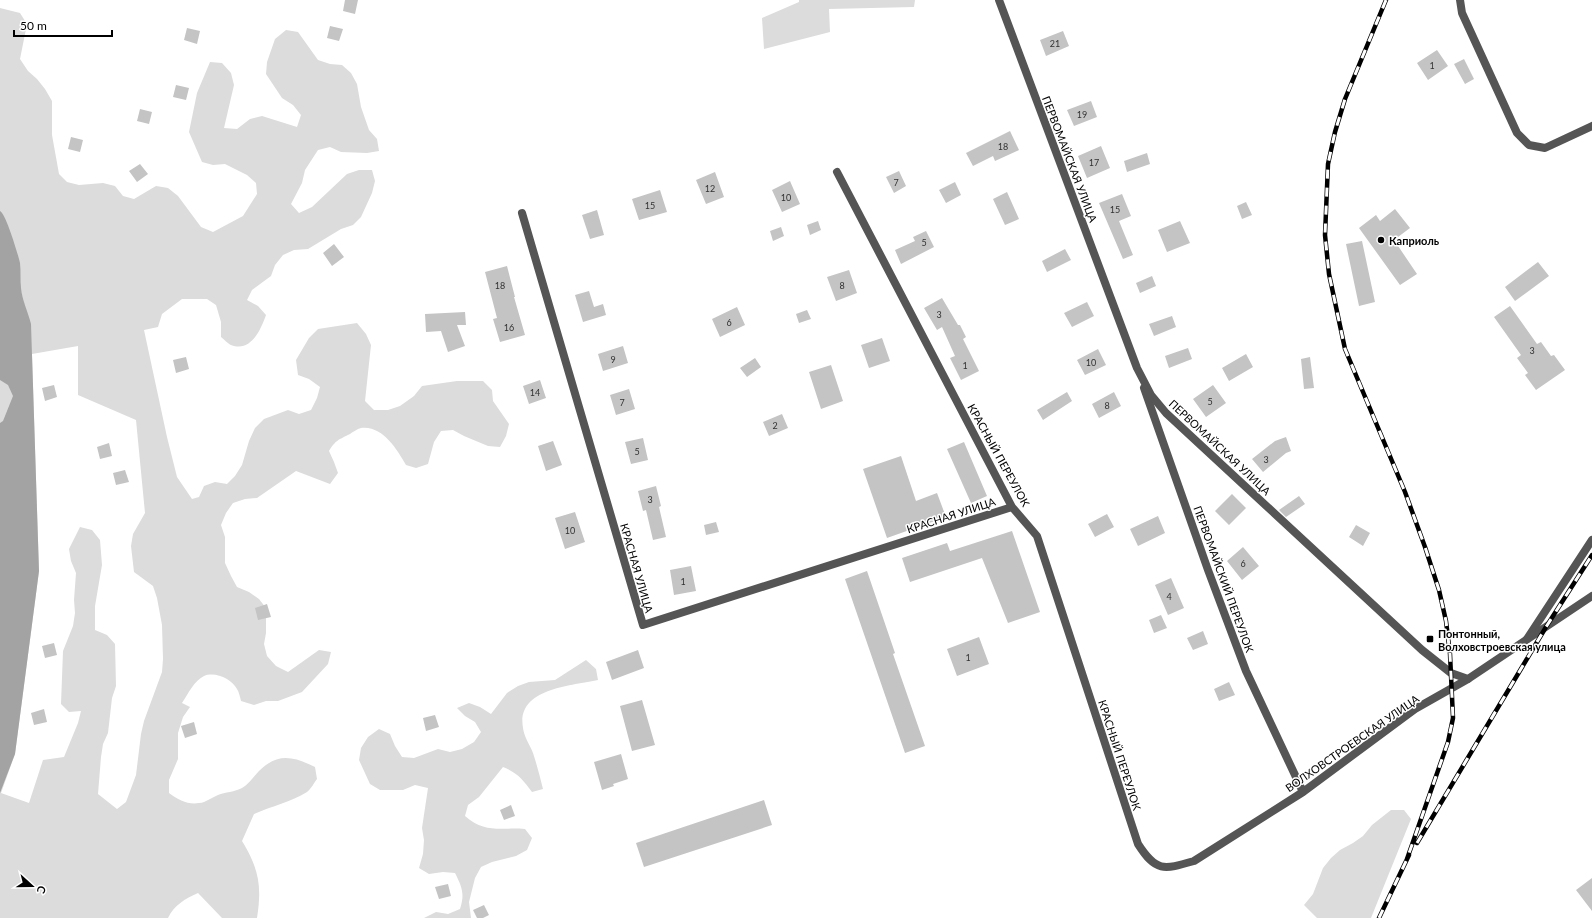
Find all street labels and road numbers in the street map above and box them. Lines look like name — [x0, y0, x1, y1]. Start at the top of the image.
street label: ПЕРВОМАЙСКАЯ УЛИЦА — [1040, 94, 1100, 224]
street label: ПЕРВОМАЙСКАЯ УЛИЦА — [1167, 397, 1274, 498]
street label: КРАСНЫЙ ПЕРЕУЛОК — [965, 401, 1033, 509]
street label: КРАСНАЯ УЛИЦА — [905, 494, 998, 535]
street label: ПЕРВОМАЙСКИЙ ПЕРЕУЛОК — [1191, 504, 1257, 655]
street label: КРАСНАЯ УЛИЦА — [618, 522, 656, 615]
street label: ВОЛХОВСТРОЕВСКАЯ УЛИЦА — [1283, 691, 1422, 794]
street label: КРАСНЫЙ ПЕРЕУЛОК — [1096, 698, 1144, 812]

